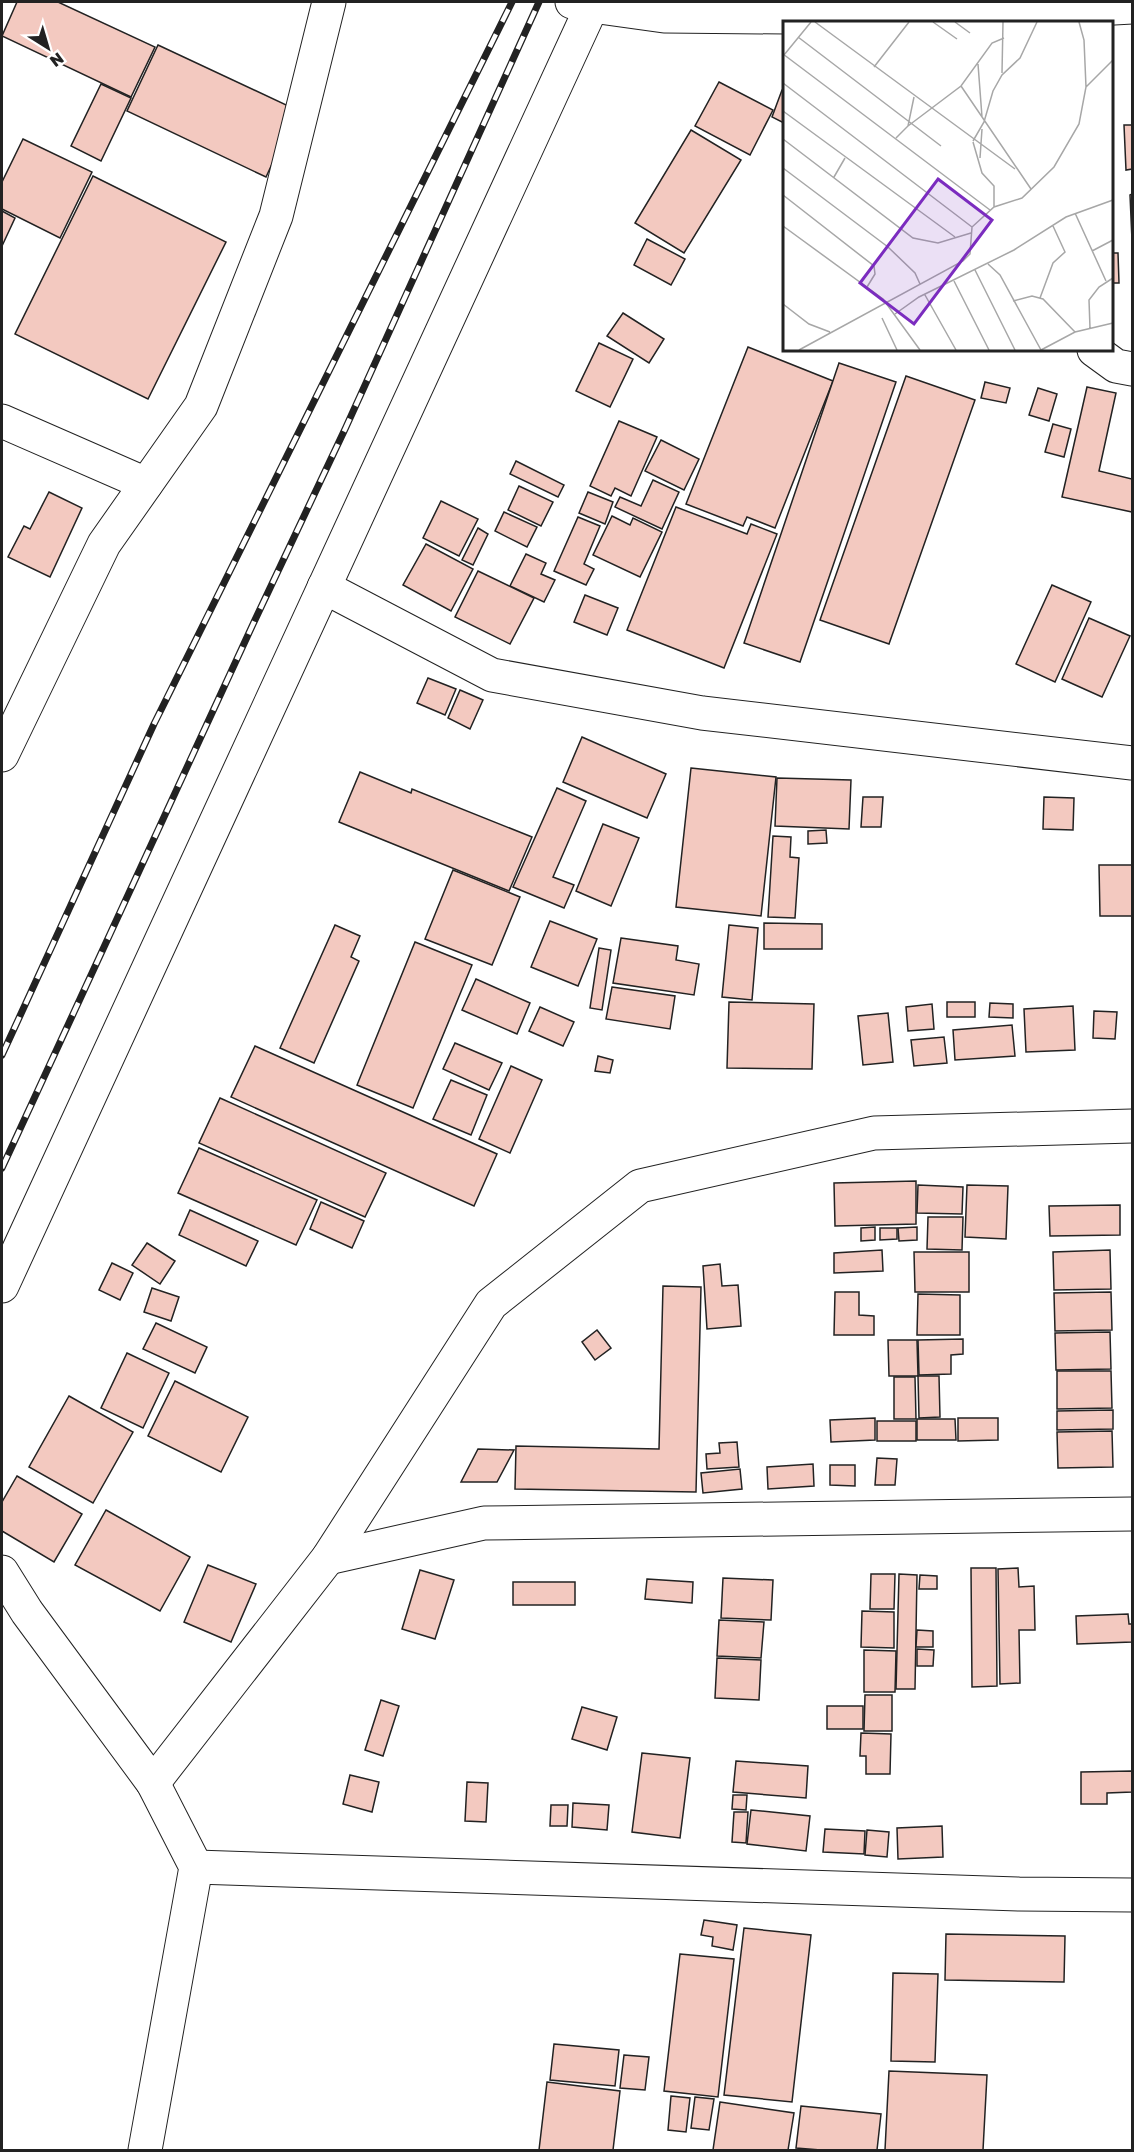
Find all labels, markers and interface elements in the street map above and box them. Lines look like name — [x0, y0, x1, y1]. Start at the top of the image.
north arrow — [18, 18, 78, 78]
inset map — [783, 21, 1113, 351]
text: N — [46, 48, 68, 72]

